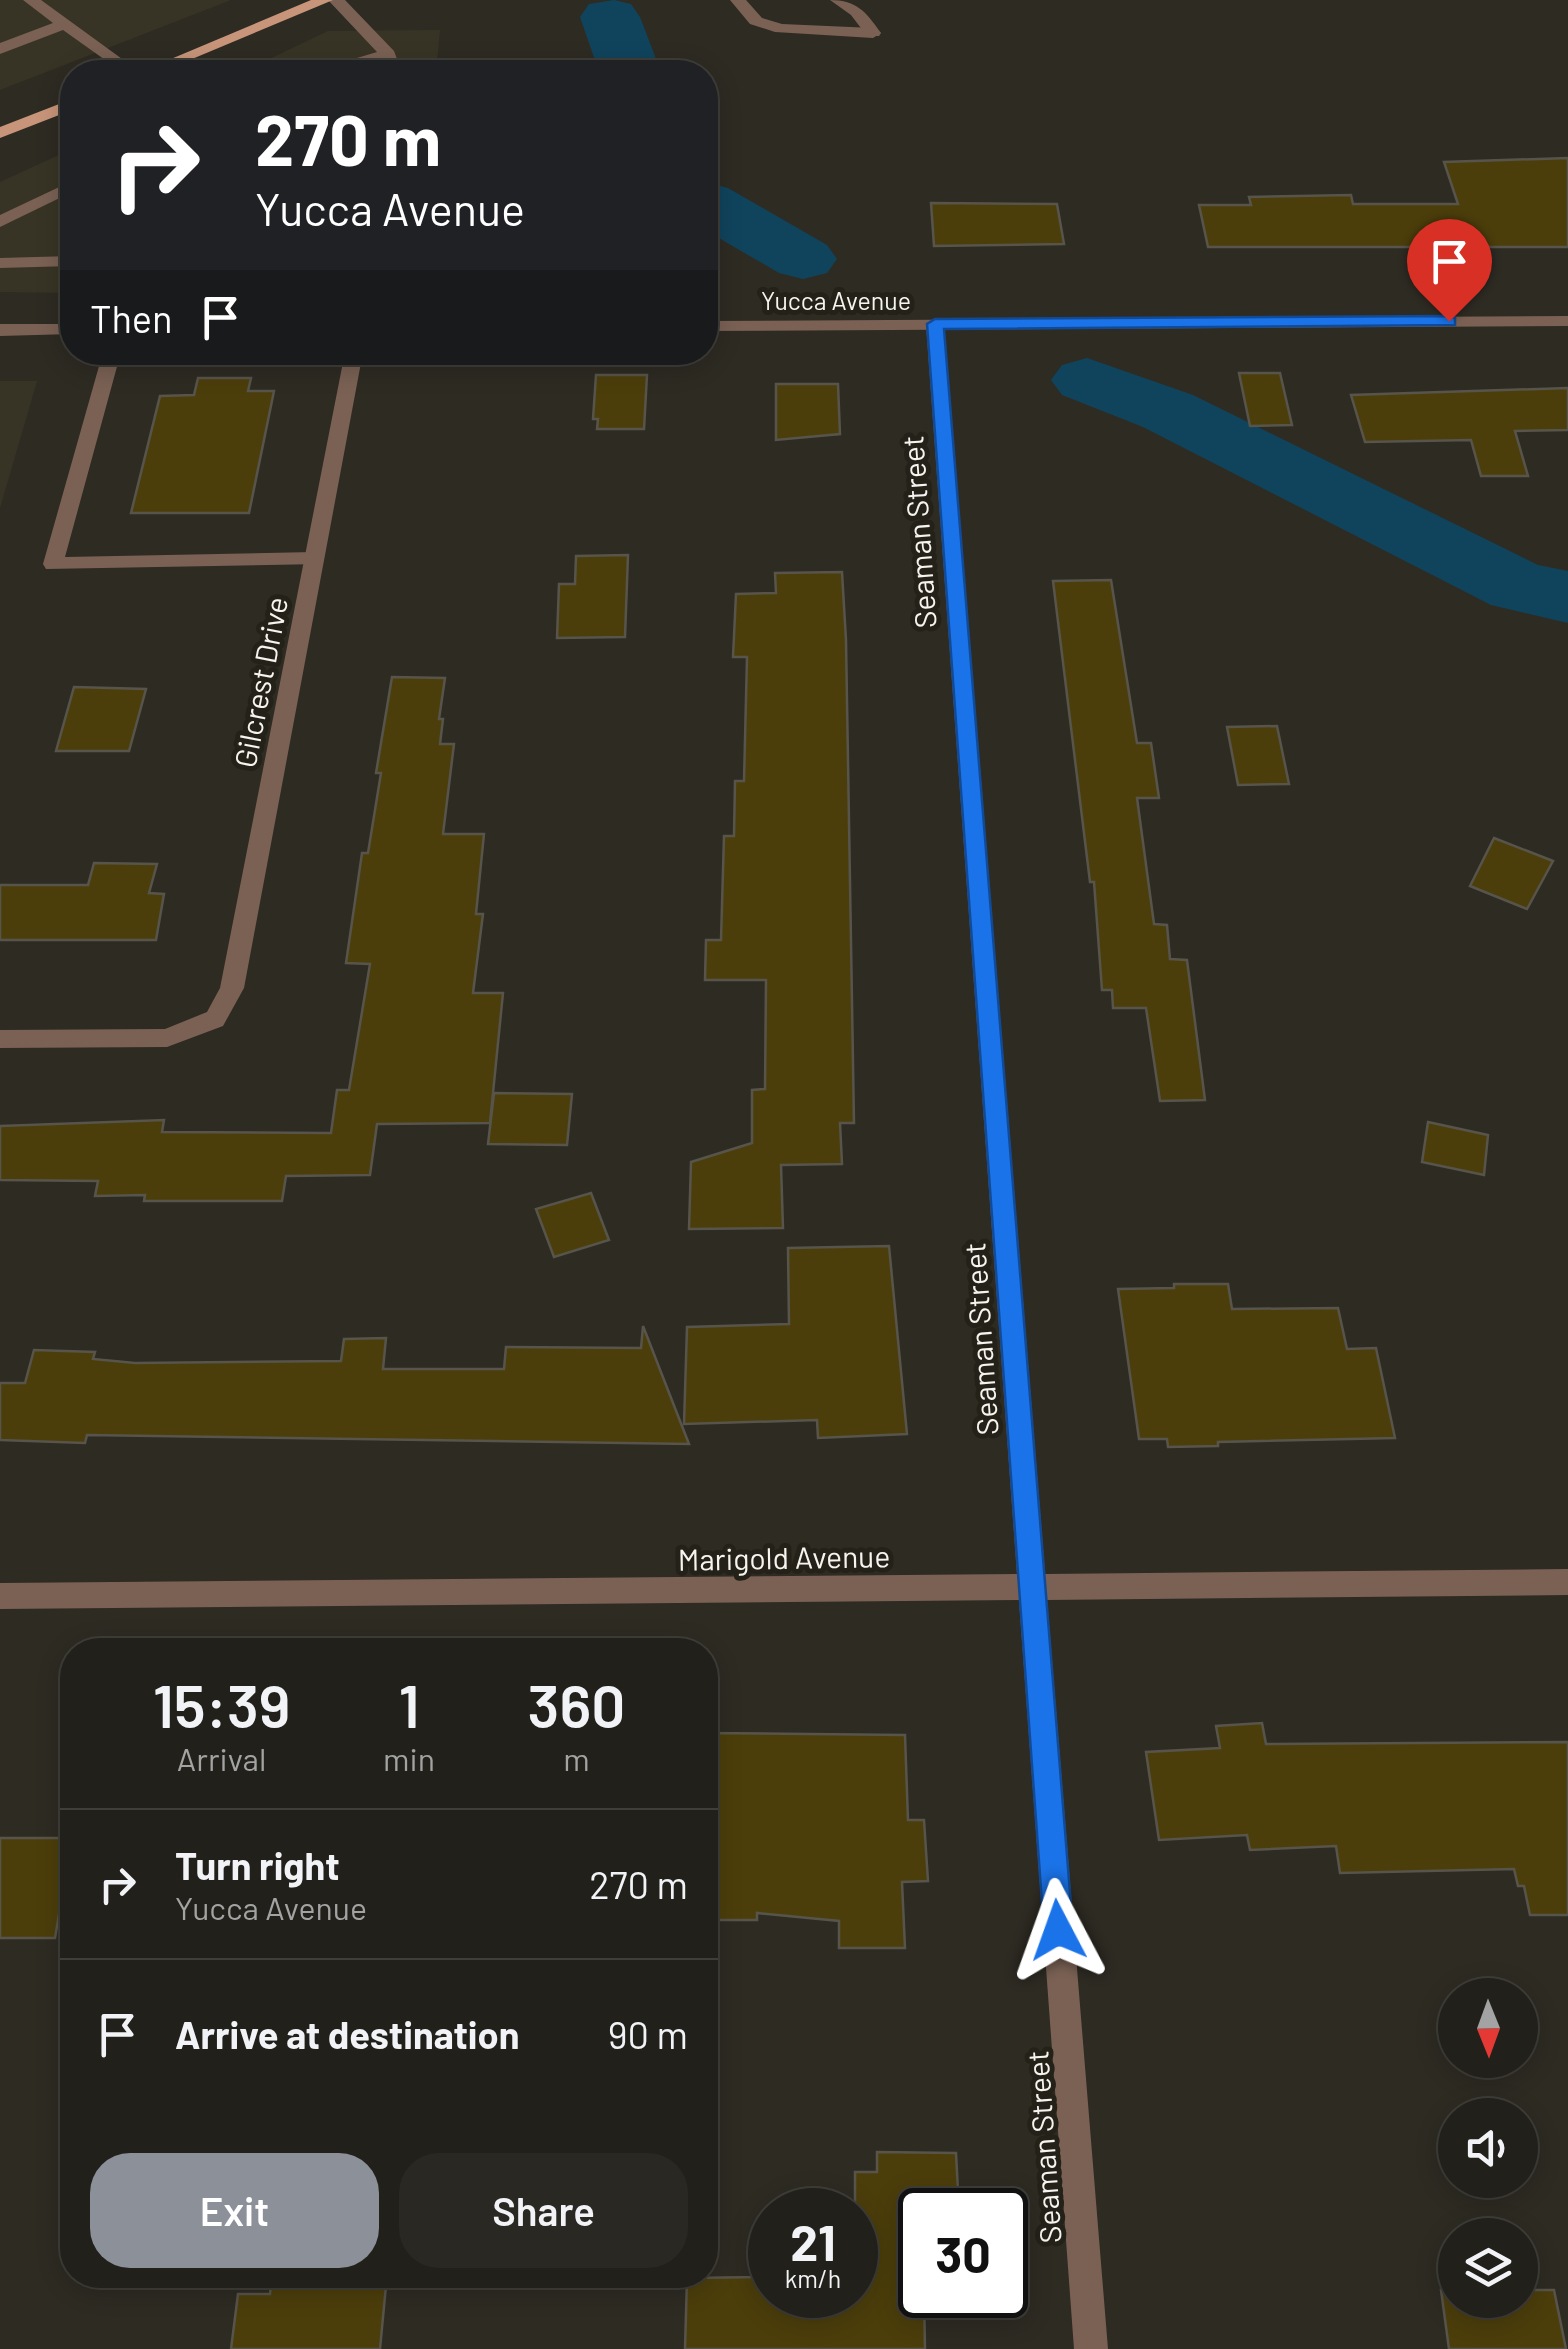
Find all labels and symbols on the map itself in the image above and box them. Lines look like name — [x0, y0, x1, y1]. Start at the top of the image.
pin — [1407, 219, 1492, 322]
street label: Yucca Avenue — [761, 285, 911, 315]
street label: Seaman Street — [893, 435, 943, 629]
street label: Gilcrest Drive — [226, 594, 294, 770]
street label: Seaman Street — [955, 1242, 1005, 1436]
street label: Marigold Avenue — [678, 1537, 890, 1577]
position arrow — [1006, 1878, 1110, 1982]
north arrow — [1438, 1978, 1538, 2078]
street label: Seaman Street — [1018, 2050, 1068, 2244]
speed limit sign: 30 — [898, 2188, 1028, 2318]

